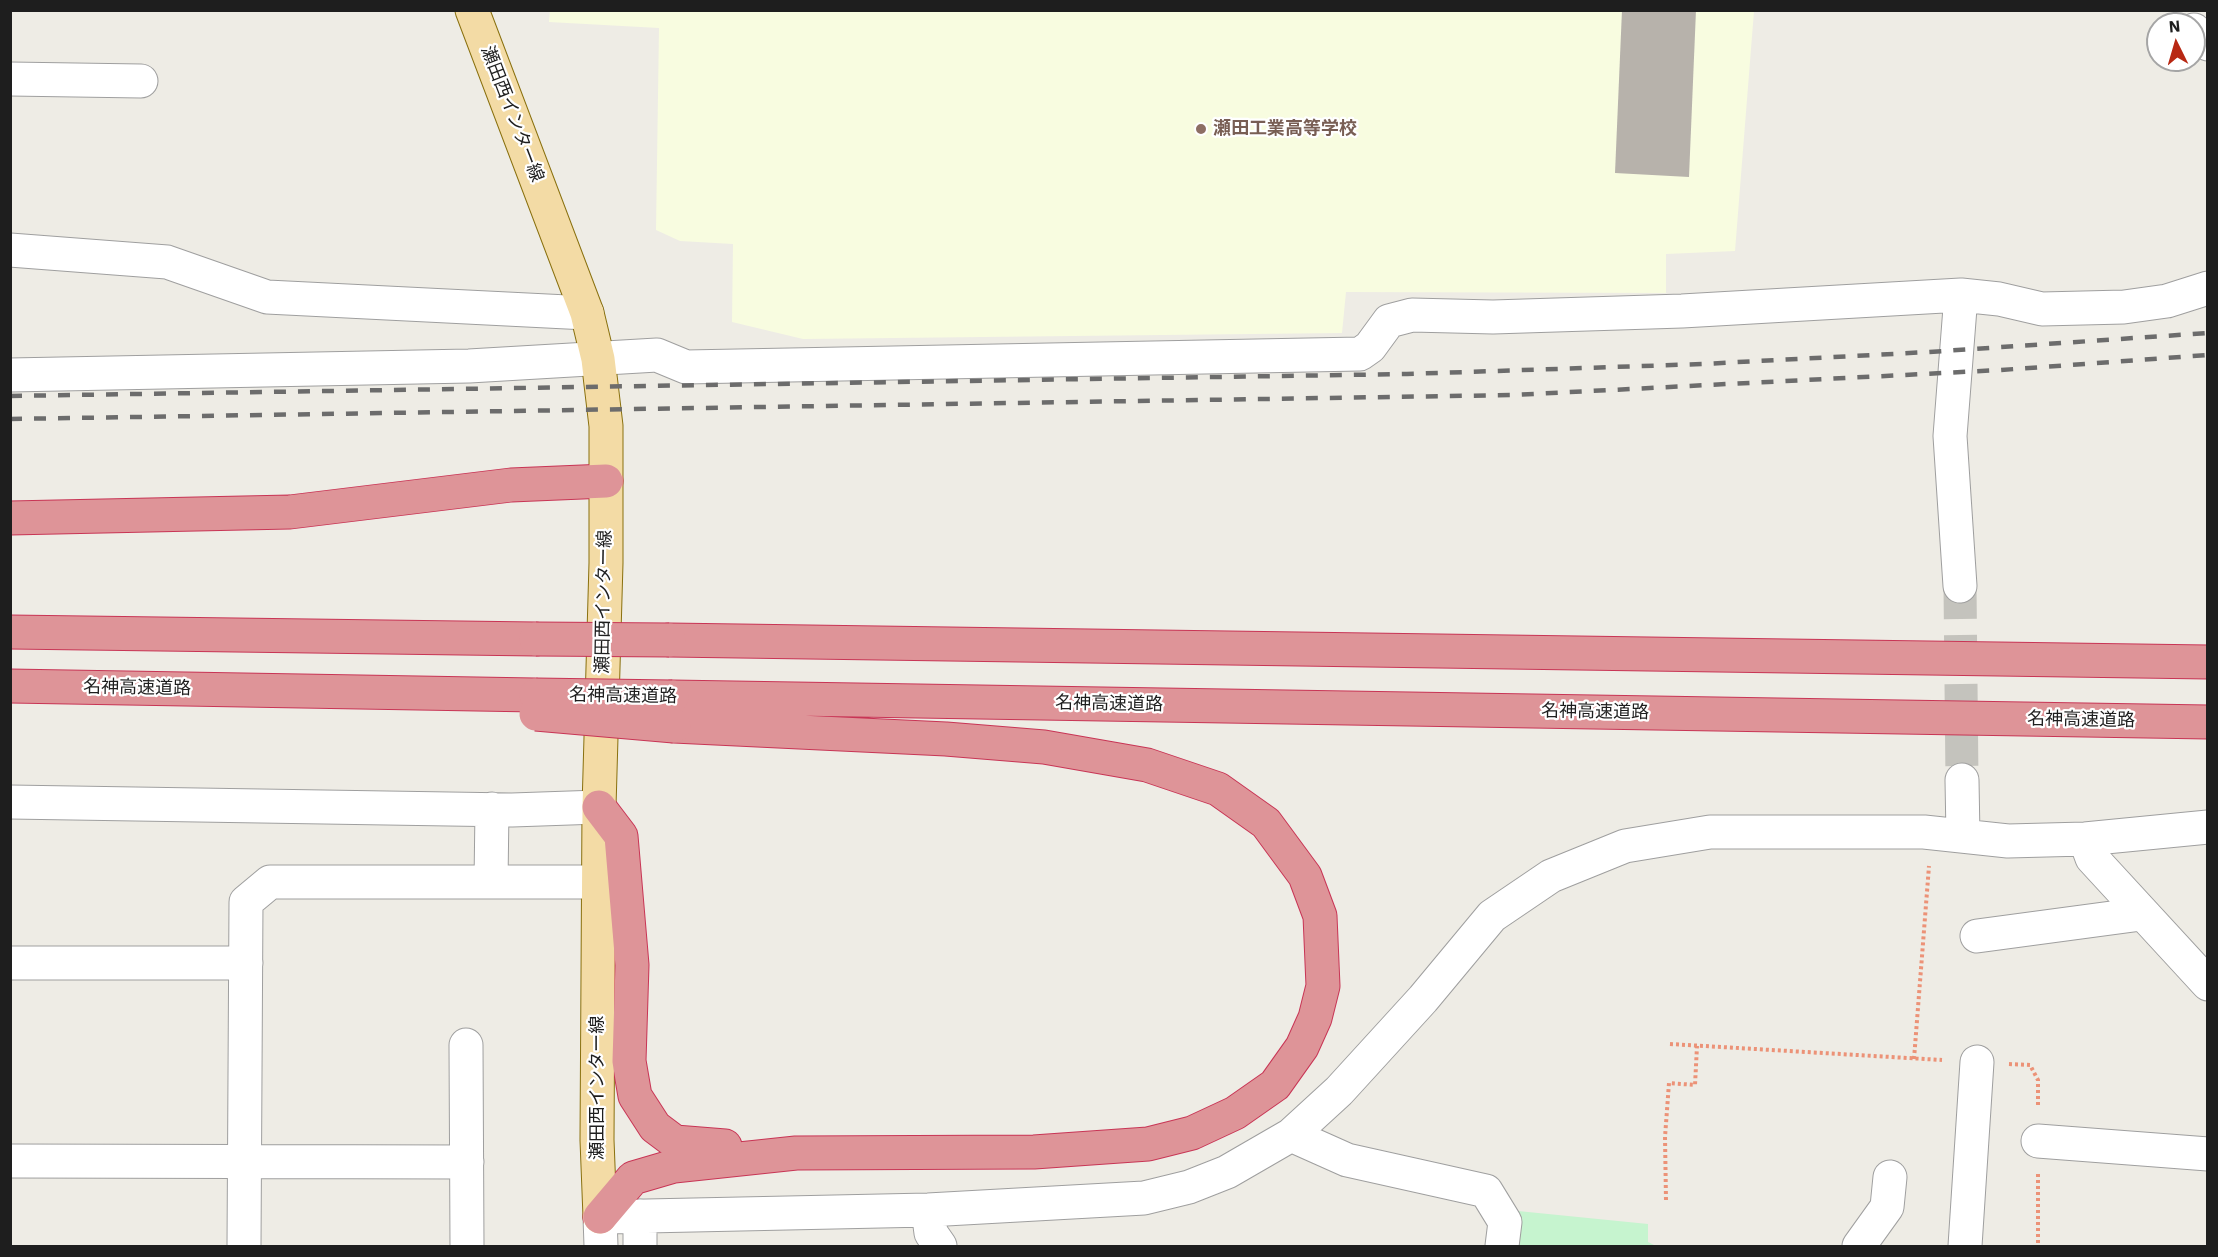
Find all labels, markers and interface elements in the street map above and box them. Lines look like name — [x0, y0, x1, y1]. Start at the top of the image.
north arrow — [2146, 12, 2206, 72]
text: N — [2168, 16, 2181, 37]
street label: 瀬田西インター線 — [476, 43, 548, 185]
place label: 瀬田工業高等学校 — [1213, 118, 1357, 140]
marker: 瀬田工業高等学校 — [1194, 122, 1208, 136]
street label: 瀬田西インター線 — [592, 530, 616, 674]
street label: 名神高速道路 — [83, 676, 191, 700]
street label: 名神高速道路 — [569, 684, 677, 708]
street label: 名神高速道路 — [1055, 692, 1163, 716]
street label: 名神高速道路 — [1541, 700, 1649, 724]
street label: 名神高速道路 — [2027, 708, 2135, 732]
street label: 瀬田西インター線 — [587, 1016, 609, 1160]

